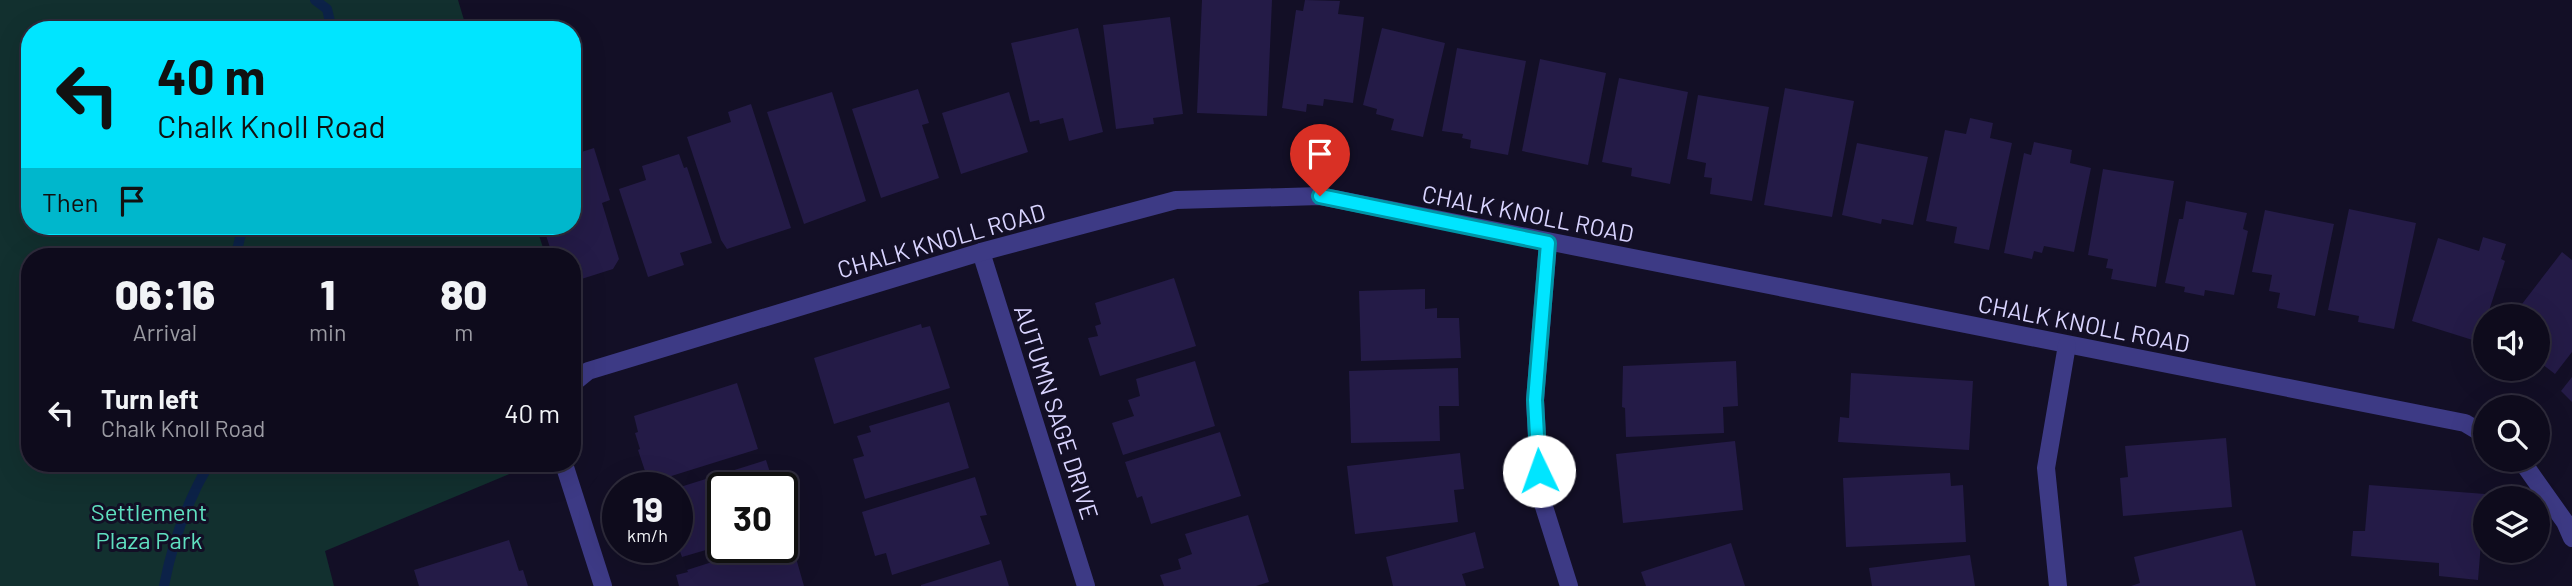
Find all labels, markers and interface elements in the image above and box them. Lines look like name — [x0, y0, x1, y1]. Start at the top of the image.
text: 40 m — [157, 46, 265, 105]
icon: left — [42, 49, 133, 140]
text: Chalk Knoll Road — [157, 106, 386, 144]
pin — [1290, 124, 1350, 196]
icon: arrive — [1301, 135, 1339, 173]
street label: CHALK KNOLL ROAD — [1420, 178, 1636, 248]
icon: arrive — [113, 182, 151, 220]
text: Then — [42, 186, 99, 217]
street label: CHALK KNOLL ROAD — [834, 196, 1048, 284]
text: 06:16 — [115, 268, 215, 318]
text: 1 — [320, 268, 335, 318]
text: 80 — [440, 268, 487, 318]
street label: CHALK KNOLL ROAD — [1976, 288, 2192, 358]
street label: AUTUMN SAGE DRIVE — [1009, 301, 1105, 523]
map controls — [2473, 304, 2550, 563]
button: sound — [2473, 304, 2550, 381]
text: Arrival — [133, 318, 197, 346]
text: min — [309, 318, 346, 346]
text: m — [454, 318, 473, 346]
text: Turn left — [101, 383, 199, 414]
icon: left — [42, 394, 80, 432]
button: search — [2473, 395, 2550, 472]
text: 40 m — [504, 397, 560, 428]
text: Chalk Knoll Road — [101, 414, 265, 442]
position arrow — [1502, 434, 1576, 508]
speed limit sign: 30 — [707, 472, 798, 563]
button: layers — [2473, 486, 2550, 563]
text: 19 — [632, 487, 663, 529]
park label: Settlement Plaza Park — [91, 497, 207, 554]
text: km/h — [627, 524, 668, 546]

